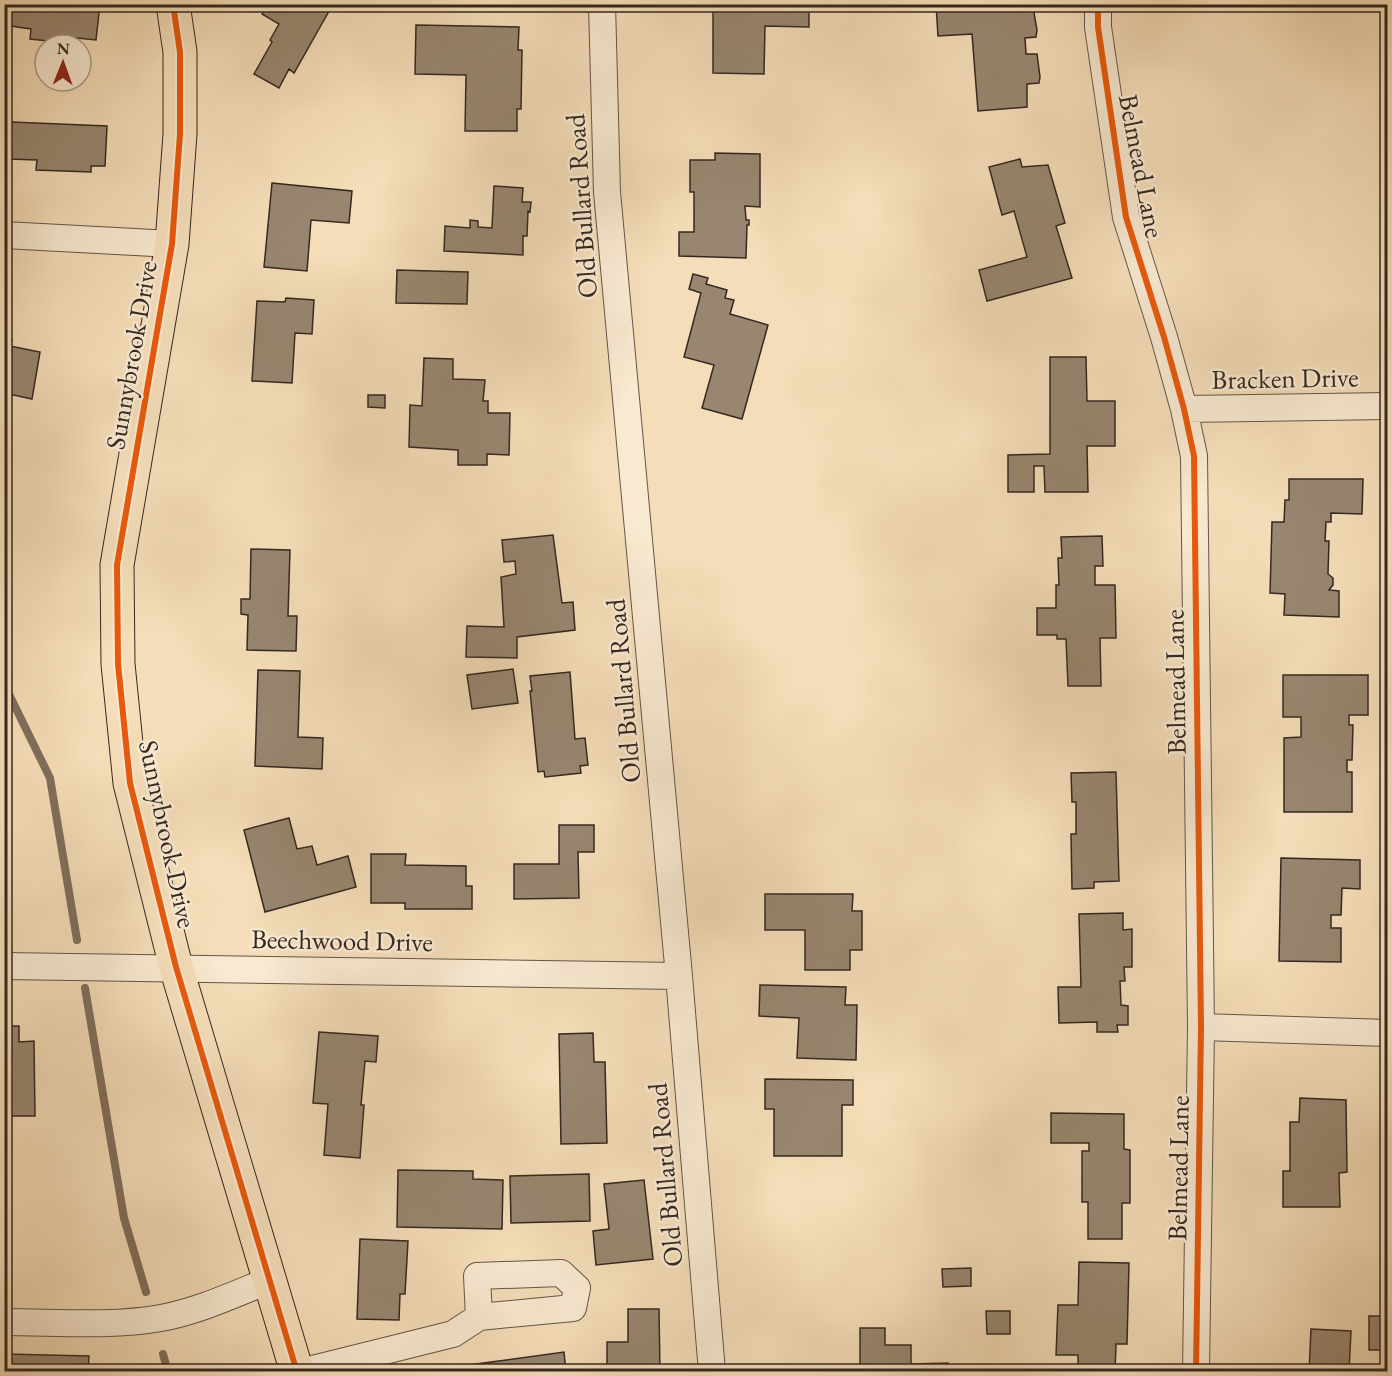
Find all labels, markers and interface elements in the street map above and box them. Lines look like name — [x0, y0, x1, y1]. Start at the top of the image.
north arrow — [33, 33, 93, 93]
text: N — [57, 38, 70, 59]
street label: Belmead Lane — [1111, 91, 1173, 241]
street label: Old Bullard Road — [557, 112, 605, 299]
street label: Sunnybrook Drive — [97, 258, 165, 452]
street label: Bracken Drive — [1211, 359, 1359, 397]
street label: Old Bullard Road — [597, 597, 648, 784]
street label: Belmead Lane — [1156, 609, 1194, 755]
street label: Sunnybrook Drive — [131, 737, 205, 931]
street label: Beechwood Drive — [251, 921, 433, 959]
street label: Old Bullard Road — [639, 1081, 690, 1268]
street label: Belmead Lane — [1159, 1095, 1197, 1241]

